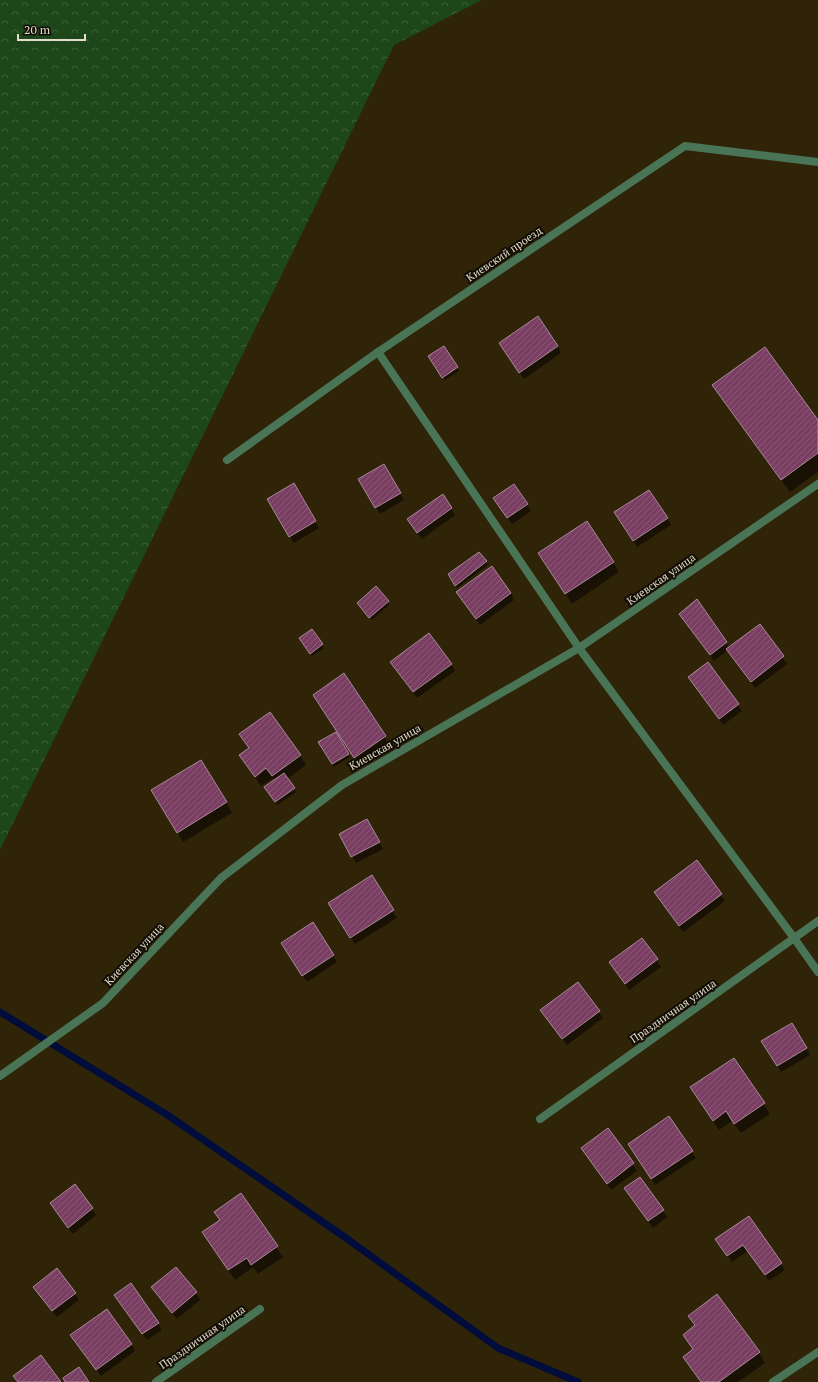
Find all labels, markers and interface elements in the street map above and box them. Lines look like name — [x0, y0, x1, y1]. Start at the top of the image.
scale bar — [18, 16, 85, 42]
text: 20 m — [24, 22, 51, 37]
street label: Киевский проезд — [463, 223, 545, 285]
street label: Киевская улица — [624, 550, 698, 608]
street label: Киевская улица — [347, 721, 424, 773]
street label: Киевская улица — [101, 919, 167, 988]
street label: Праздничная улица — [627, 976, 719, 1046]
street label: Праздничная улица — [156, 1302, 248, 1372]

